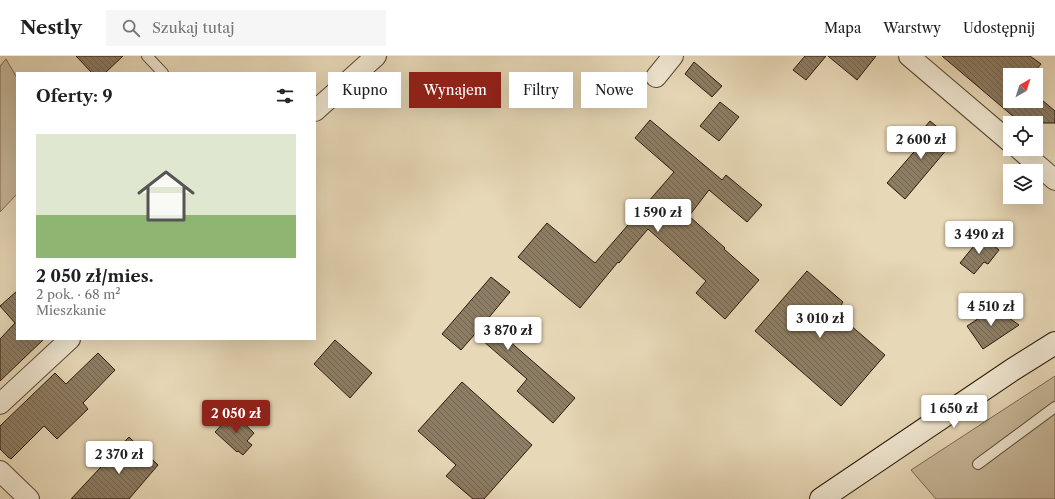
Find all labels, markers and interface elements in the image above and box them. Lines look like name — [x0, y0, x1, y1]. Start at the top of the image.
search box — [106, 10, 386, 46]
text: Nestly — [20, 16, 82, 39]
icon: search — [120, 17, 142, 39]
text: Szukaj tutaj — [152, 18, 234, 37]
text: Mapa — [824, 19, 861, 37]
text: Warstwy — [883, 19, 941, 37]
text: Udostępnij — [963, 19, 1035, 37]
north arrow — [1003, 68, 1043, 108]
map controls — [1003, 68, 1043, 204]
chip: Kupno — [328, 72, 401, 108]
chip: Wynajem — [409, 72, 501, 108]
chip: Filtry — [509, 72, 573, 108]
chip: Nowe — [581, 72, 647, 108]
icon: filters — [274, 85, 296, 107]
text: Oferty: 9 — [36, 86, 113, 106]
button: locate — [1003, 116, 1043, 156]
pin: 2 600 zł — [880, 126, 962, 160]
text: 2 600 zł — [896, 131, 946, 147]
icon: home — [130, 160, 202, 232]
button: layers — [1003, 164, 1043, 204]
pin: 1 590 zł — [617, 199, 699, 233]
text: 1 590 zł — [634, 204, 682, 220]
pin: 3 490 zł — [938, 221, 1020, 255]
text: 3 490 zł — [954, 226, 1004, 242]
text: 2 050 zł/mies. — [36, 266, 153, 286]
text: 2 pok. · 68 m² — [36, 286, 121, 302]
pin: 4 510 zł — [950, 293, 1032, 327]
text: 4 510 zł — [967, 298, 1015, 314]
text: Mieszkanie — [36, 302, 106, 318]
pin: 3 010 zł — [779, 305, 861, 339]
text: 3 010 zł — [796, 310, 844, 326]
pin: 3 870 zł — [467, 317, 549, 351]
text: 3 870 zł — [484, 322, 532, 338]
pin: 1 650 zł — [913, 395, 995, 429]
pin: 2 050 zł — [195, 400, 277, 434]
text: 1 650 zł — [930, 400, 978, 416]
text: 2 050 zł — [211, 405, 261, 421]
pin: 2 370 zł — [78, 441, 160, 475]
text: 2 370 zł — [95, 446, 143, 462]

